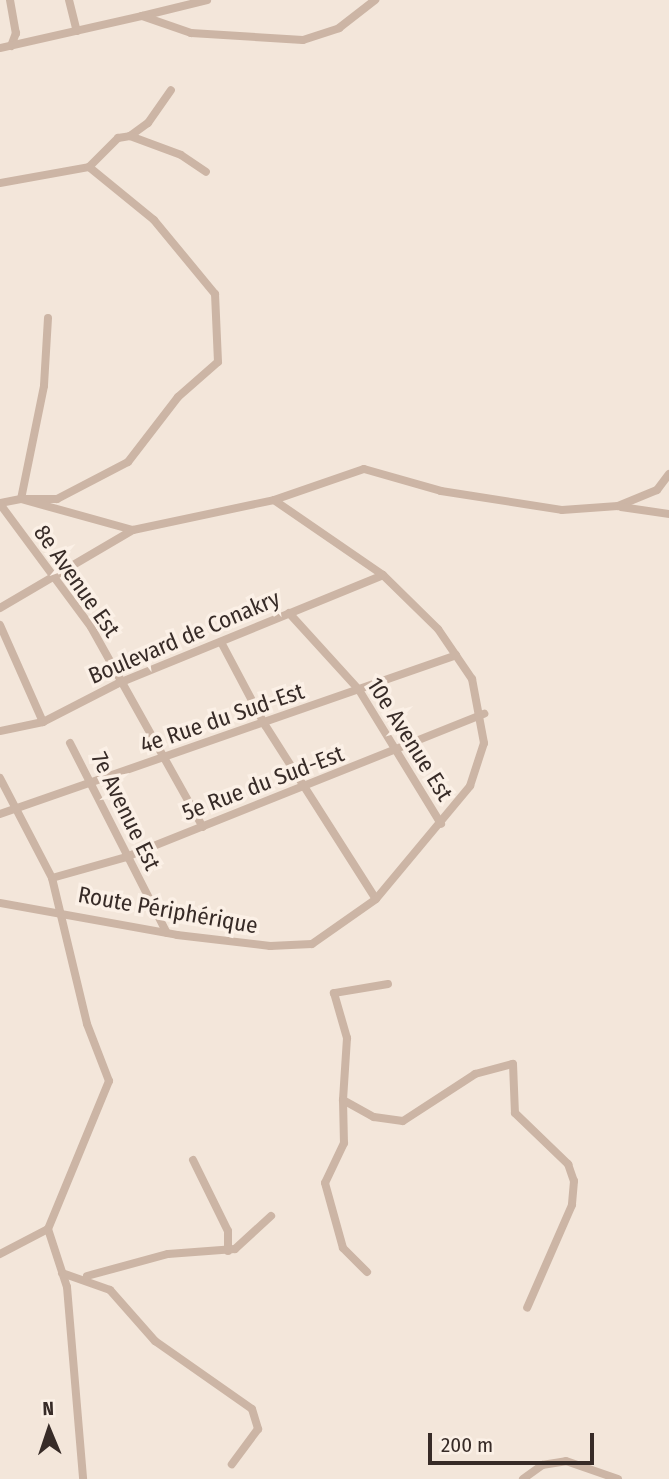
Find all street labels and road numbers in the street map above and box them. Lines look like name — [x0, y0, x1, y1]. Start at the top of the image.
street label: 8e Avenue Est — [28, 520, 126, 642]
street label: Boulevard de Conakry — [84, 584, 284, 690]
street label: 10e Avenue Est — [361, 672, 459, 806]
street label: 4e Rue du Sud-Est — [137, 677, 307, 759]
street label: 5e Rue du Sud-Est — [178, 740, 348, 826]
street label: 7e Avenue Est — [86, 747, 166, 875]
street label: Route Périphérique — [76, 881, 260, 939]

